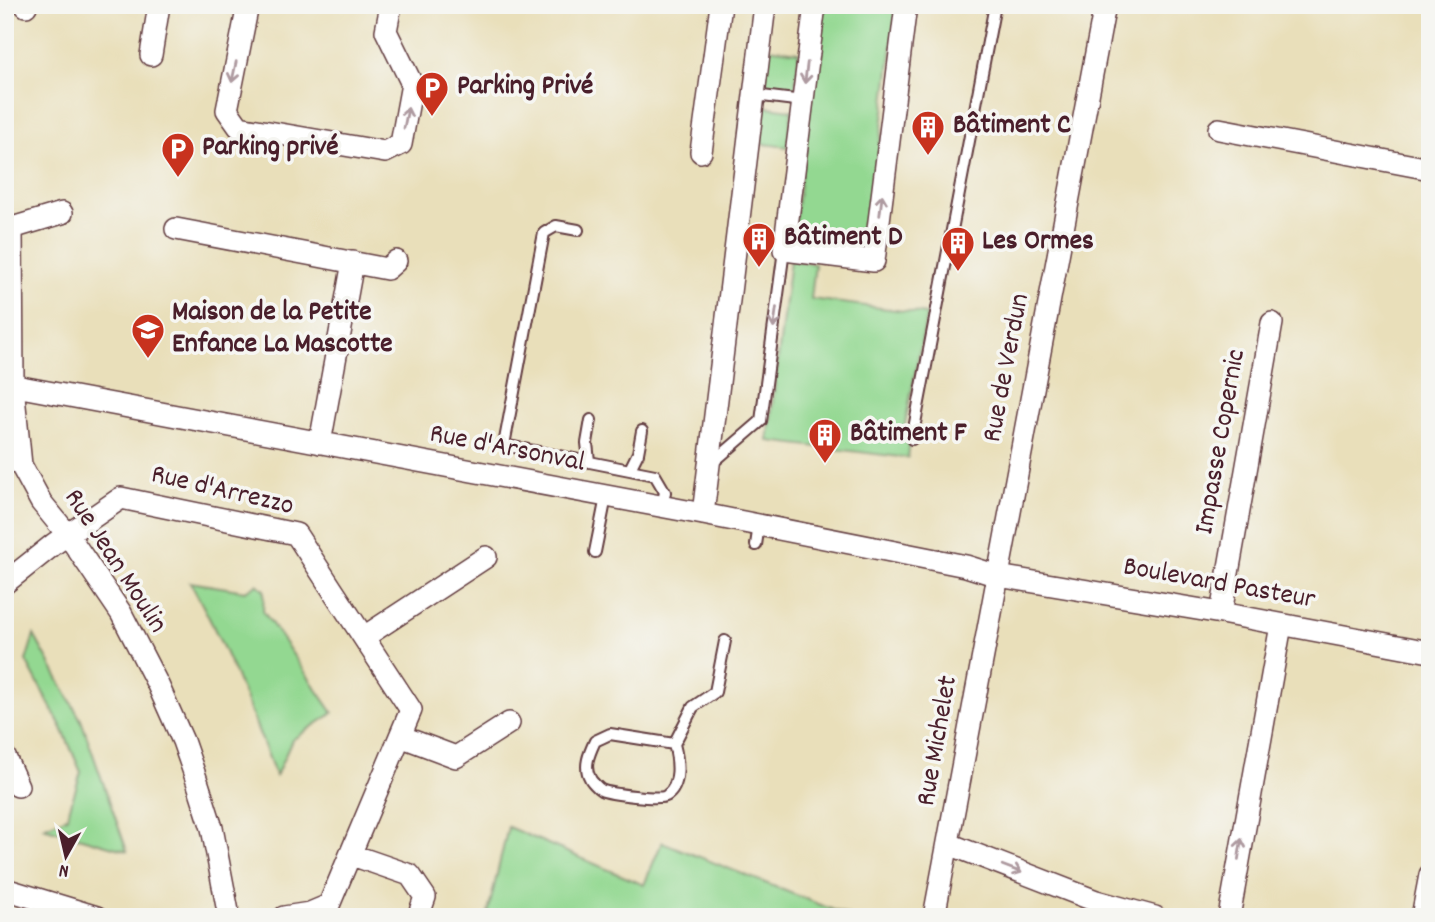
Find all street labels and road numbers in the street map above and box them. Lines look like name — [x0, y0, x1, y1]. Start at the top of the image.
street label: Rue de Verdun — [974, 290, 1042, 446]
street label: Impasse Copernic — [1186, 346, 1258, 538]
street label: Rue d'Arsonval — [426, 415, 588, 485]
street label: Rue d'Arrezzo — [147, 456, 297, 528]
street label: Rue Jean Moulin — [52, 482, 176, 642]
street label: Boulevard Pasteur — [1120, 548, 1319, 622]
street label: Rue Michelet — [908, 673, 970, 809]

